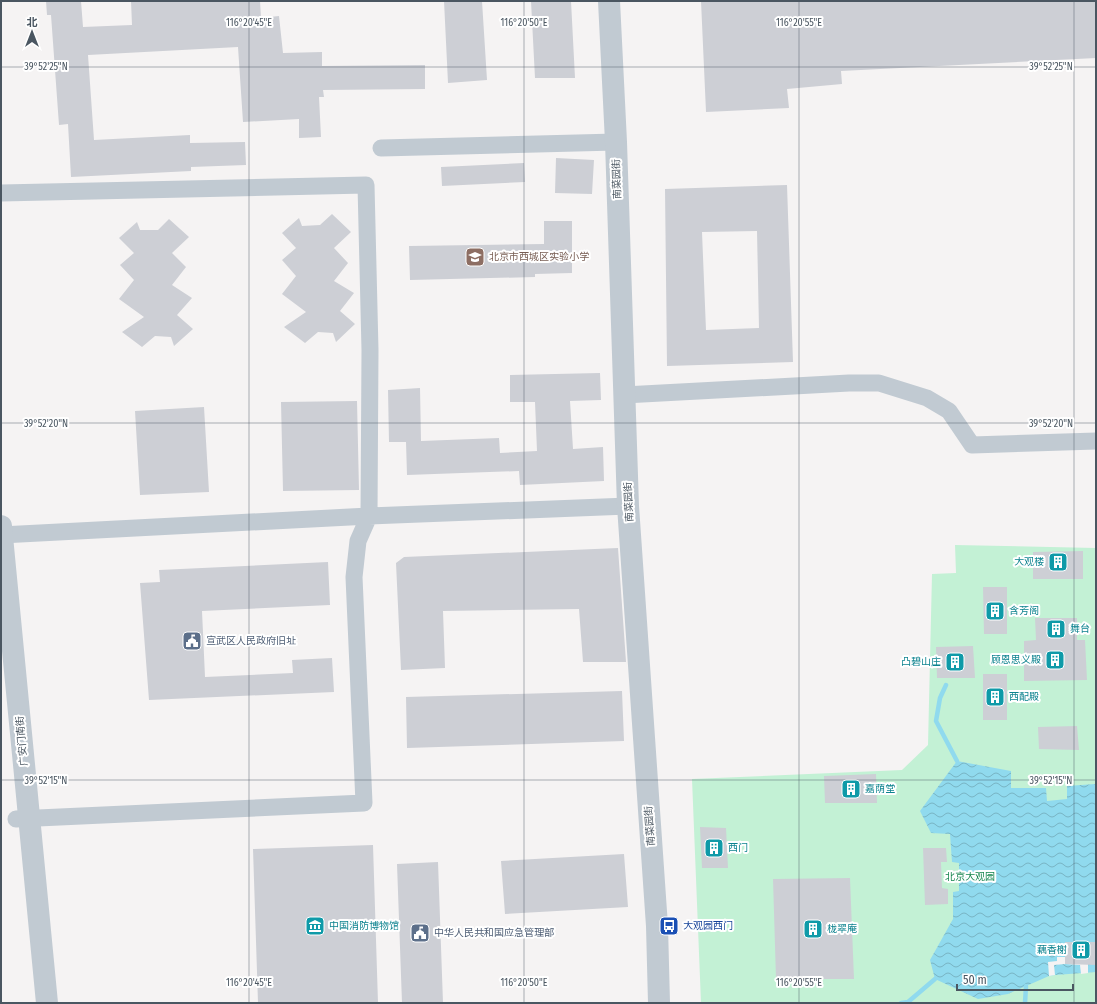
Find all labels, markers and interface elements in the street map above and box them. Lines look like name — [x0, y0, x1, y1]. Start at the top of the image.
north arrow — [12, 12, 52, 52]
text: 北 — [27, 16, 38, 29]
text: 116°20'45"E — [226, 17, 272, 29]
text: 116°20'50"E — [501, 17, 548, 29]
text: 116°20'55"E — [776, 17, 822, 29]
text: 39°52'25"N — [24, 61, 68, 73]
text: 39°52'25"N — [1029, 61, 1073, 73]
street label: 南菜园街 — [610, 159, 624, 199]
school or university icon: 北京市西城区实验小学 — [464, 246, 486, 268]
place label: 北京市西城区实验小学 — [489, 251, 589, 263]
text: 39°52'20"N — [24, 418, 68, 430]
text: 39°52'20"N — [1029, 418, 1073, 430]
street label: 南菜园街 — [622, 482, 636, 522]
building icon: 大观楼 — [1047, 551, 1069, 573]
place label: 大观楼 — [1014, 556, 1044, 568]
building icon: 含芳阁 — [984, 600, 1006, 622]
place label: 含芳阁 — [1009, 605, 1039, 617]
building icon: 舞台 — [1045, 618, 1067, 640]
place label: 舞台 — [1070, 623, 1090, 635]
public building icon: 宣武区人民政府旧址 — [181, 630, 203, 652]
place label: 宣武区人民政府旧址 — [206, 635, 296, 647]
building icon: 顾恩思义殿 — [1044, 649, 1066, 671]
building icon: 凸碧山庄 — [944, 651, 966, 673]
place label: 顾恩思义殿 — [991, 654, 1041, 666]
place label: 凸碧山庄 — [901, 656, 941, 668]
building icon: 西配殿 — [984, 686, 1006, 708]
place label: 西配殿 — [1009, 691, 1039, 703]
street label: 广安门南街 — [14, 716, 30, 766]
text: 39°52'15"N — [25, 775, 67, 787]
text: 39°52'15"N — [1030, 775, 1072, 787]
building icon: 嘉荫堂 — [840, 778, 862, 800]
place label: 嘉荫堂 — [865, 783, 895, 795]
street label: 南菜园街 — [643, 806, 657, 846]
building icon: 西门 — [703, 837, 725, 859]
place label: 西门 — [728, 842, 748, 854]
park label: 北京大观园 — [945, 871, 995, 883]
museum icon: 中国消防博物馆 — [304, 915, 326, 937]
bus stop icon: 大观园西门 — [658, 915, 680, 937]
building icon: 栊翠庵 — [802, 918, 824, 940]
place label: 中国消防博物馆 — [329, 920, 399, 932]
place label: 大观园西门 — [683, 920, 733, 932]
public building icon: 中华人民共和国应急管理部 — [409, 922, 431, 944]
place label: 栊翠庵 — [827, 923, 857, 935]
place label: 中华人民共和国应急管理部 — [434, 927, 554, 939]
building icon: 藕香榭 — [1070, 939, 1092, 961]
place label: 藕香榭 — [1037, 944, 1067, 956]
scale bar — [957, 966, 1073, 992]
text: 50 m — [963, 973, 987, 987]
text: 116°20'45"E — [226, 977, 272, 989]
text: 116°20'50"E — [501, 977, 548, 989]
text: 116°20'55"E — [776, 977, 822, 989]

